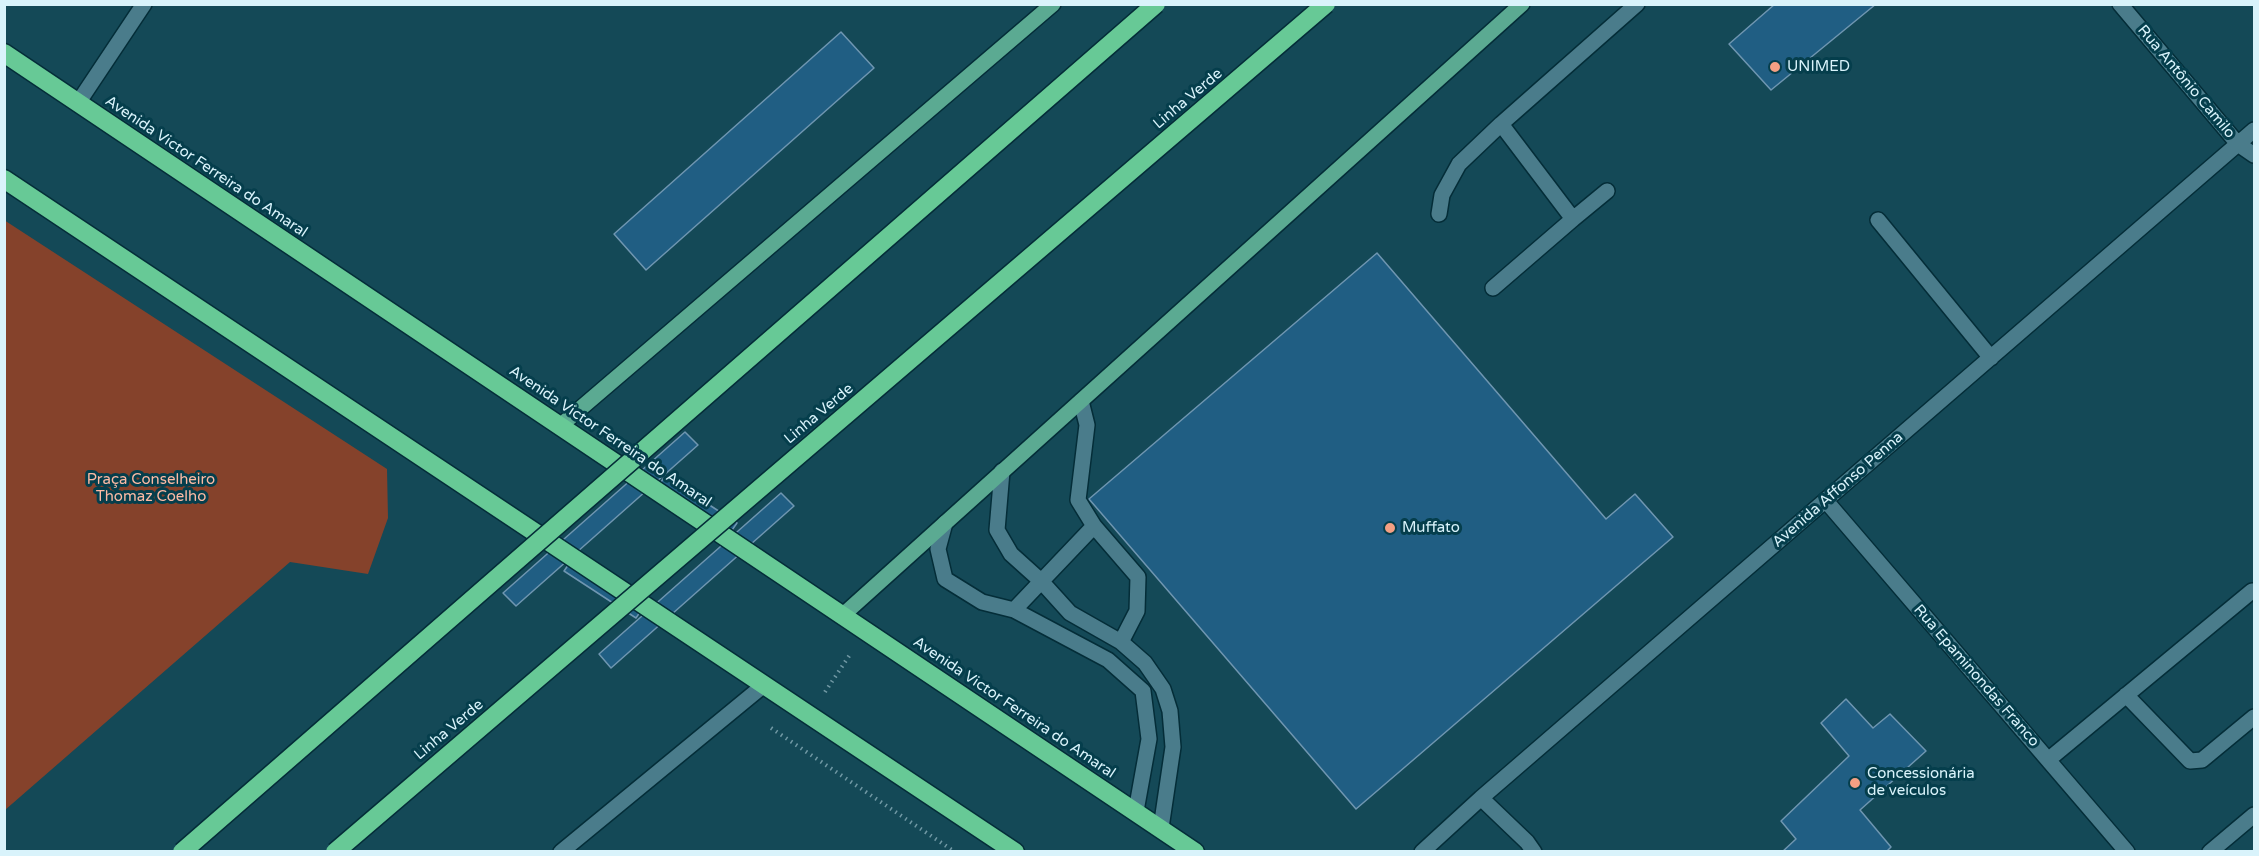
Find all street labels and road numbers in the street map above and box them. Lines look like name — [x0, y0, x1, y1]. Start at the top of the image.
street label: Rua Antônio Camilo — [2133, 22, 2239, 142]
street label: Linha Verde — [1150, 65, 1226, 133]
street label: Avenida Victor Ferreira do Amaral — [101, 92, 311, 242]
street label: Avenida Victor Ferreira do Amaral — [505, 362, 715, 512]
street label: Linha Verde — [781, 380, 857, 448]
street label: Avenida Affonso Penna — [1769, 428, 1907, 552]
street label: Rua Epaminondas Franco — [1909, 601, 2043, 751]
street label: Avenida Victor Ferreira do Amaral — [909, 633, 1119, 783]
street label: Linha Verde — [411, 696, 487, 764]

